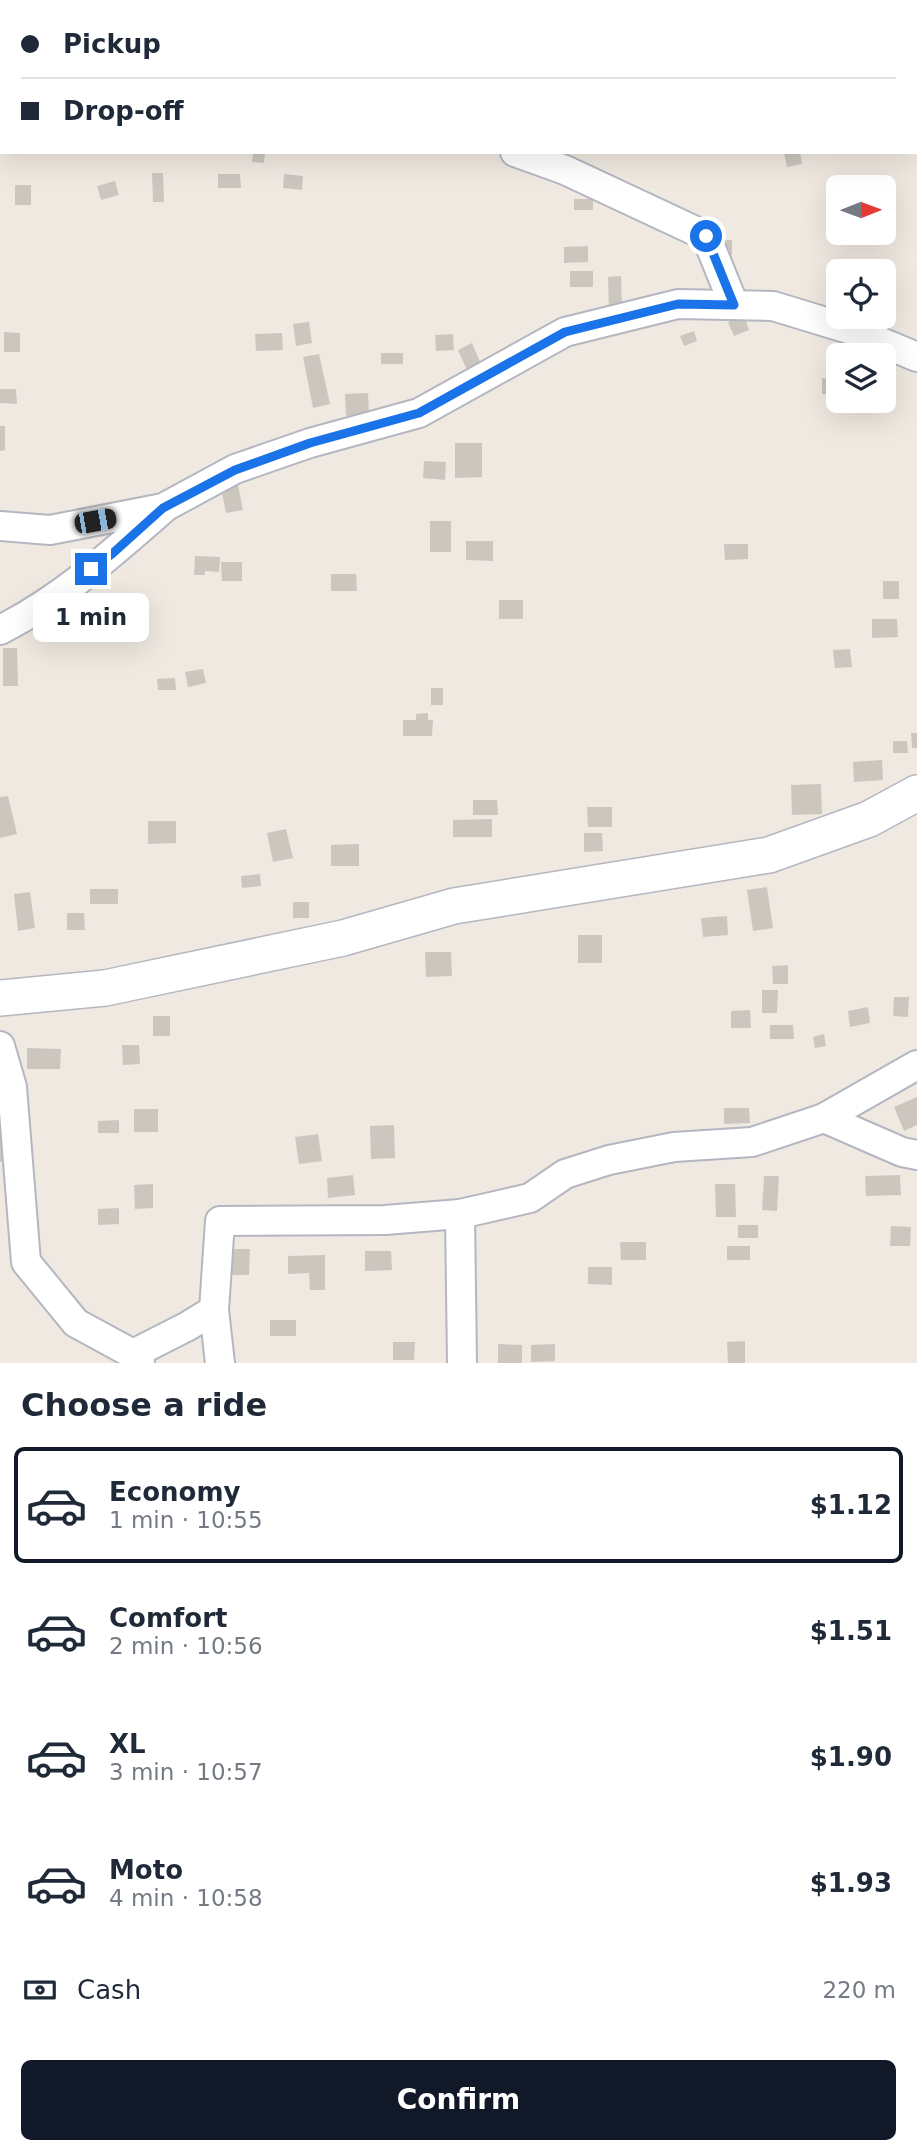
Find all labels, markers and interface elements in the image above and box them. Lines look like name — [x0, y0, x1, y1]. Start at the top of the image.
text: Pickup — [63, 29, 161, 59]
text: Drop-off — [63, 96, 184, 126]
north arrow — [826, 175, 896, 245]
map controls — [826, 175, 896, 413]
route start — [690, 220, 722, 252]
button: locate — [826, 259, 896, 329]
button: layers — [826, 343, 896, 413]
car — [73, 507, 118, 535]
route end — [75, 553, 107, 585]
callout: 1 min — [33, 594, 149, 642]
text: 1 min — [55, 604, 127, 630]
text: Choose a ride — [21, 1386, 267, 1424]
icon: car — [25, 1474, 88, 1537]
text: Economy — [109, 1477, 240, 1507]
text: $1.12 — [810, 1490, 892, 1520]
text: 1 min · 10:55 — [109, 1507, 263, 1533]
icon: car — [25, 1600, 88, 1663]
text: Comfort — [109, 1603, 227, 1633]
text: $1.51 — [810, 1616, 892, 1646]
text: 2 min · 10:56 — [109, 1633, 263, 1659]
icon: car — [25, 1726, 88, 1789]
text: XL — [109, 1729, 146, 1759]
text: $1.90 — [810, 1742, 892, 1772]
text: 3 min · 10:57 — [109, 1759, 263, 1785]
icon: car — [25, 1852, 88, 1915]
text: Moto — [109, 1855, 183, 1885]
text: $1.93 — [810, 1868, 892, 1898]
text: 4 min · 10:58 — [109, 1885, 263, 1911]
icon: cash — [21, 1971, 59, 2009]
text: Cash — [77, 1975, 141, 2005]
text: 220 m — [822, 1977, 896, 2003]
button: Confirm — [21, 2060, 896, 2140]

